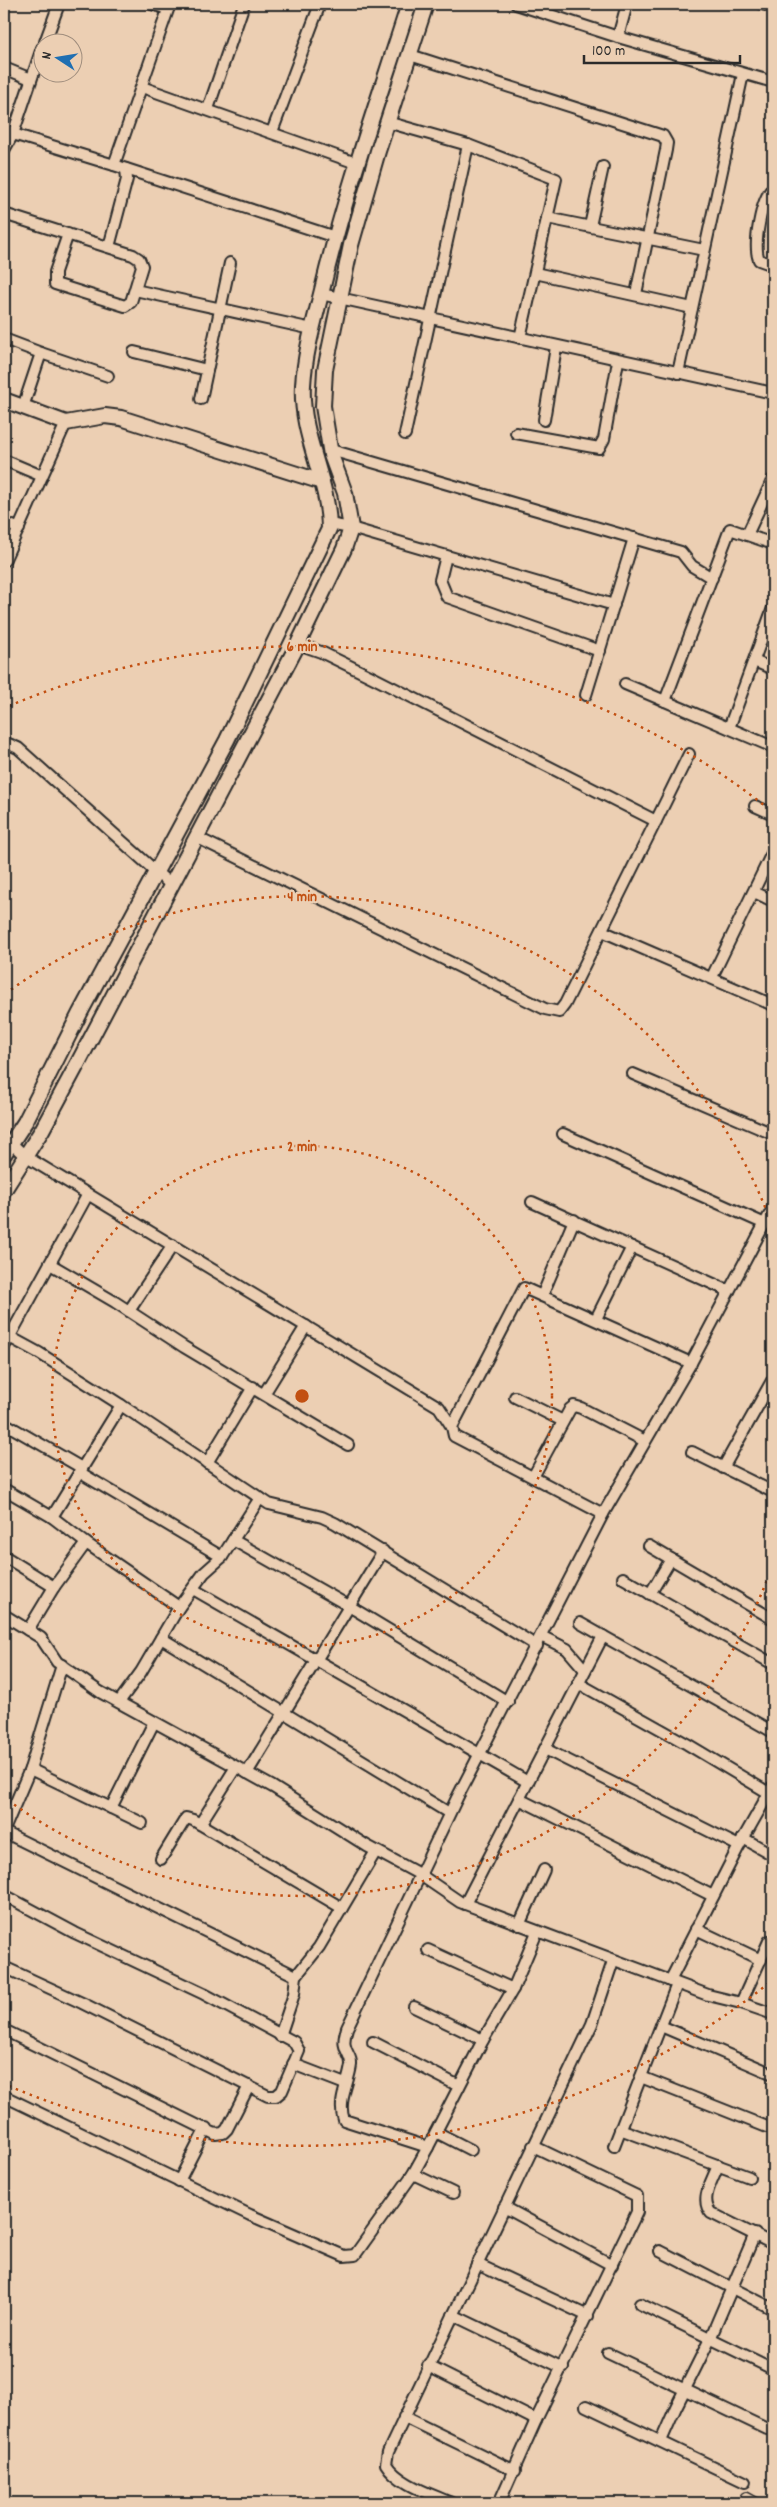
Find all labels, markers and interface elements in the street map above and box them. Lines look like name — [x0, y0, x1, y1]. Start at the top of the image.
north arrow — [32, 32, 82, 82]
scale bar — [584, 32, 741, 64]
text: 100 m — [592, 41, 625, 63]
text: N — [37, 50, 58, 61]
text: 6 min — [287, 637, 317, 659]
text: 4 min — [287, 887, 317, 909]
text: 2 min — [287, 1137, 317, 1159]
centre of rings — [293, 1387, 311, 1405]

